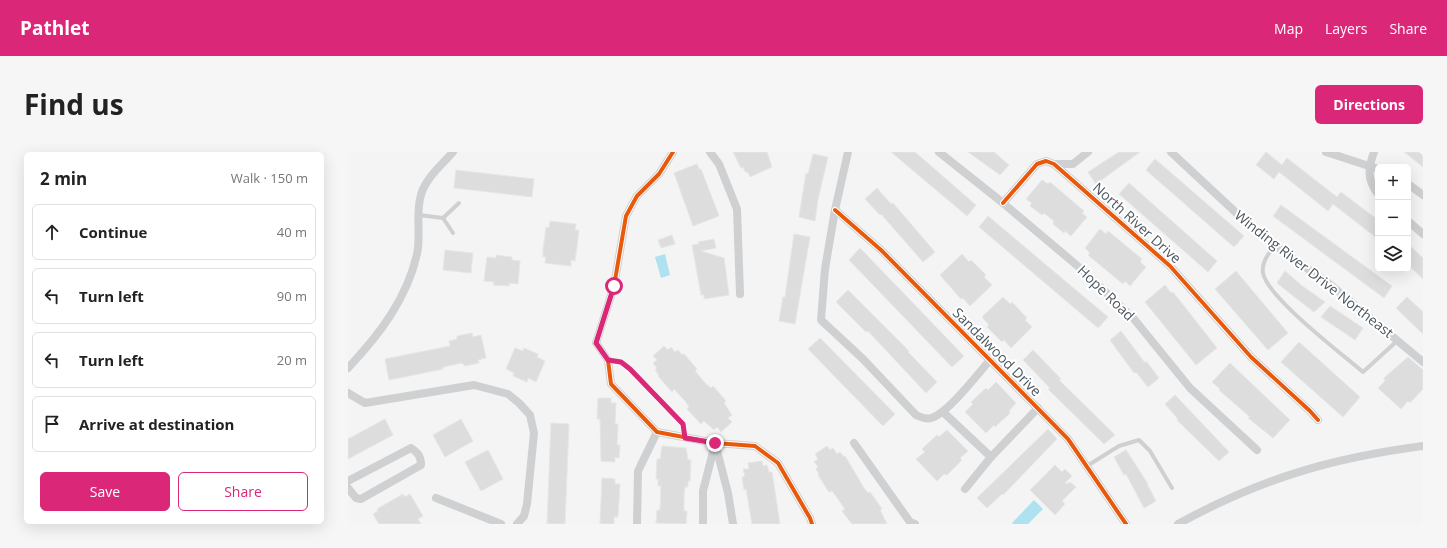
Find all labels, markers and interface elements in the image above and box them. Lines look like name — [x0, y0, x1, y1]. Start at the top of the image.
text: Pathlet — [20, 15, 89, 41]
text: Map — [1274, 19, 1303, 38]
text: Layers — [1325, 19, 1367, 38]
text: Share — [1389, 19, 1427, 38]
text: Find us — [24, 85, 124, 123]
button: Directions — [1315, 85, 1423, 124]
map controls — [1375, 164, 1411, 272]
button: + — [1375, 164, 1411, 200]
text: 2 min — [40, 167, 87, 190]
text: Walk · 150 m — [231, 169, 308, 187]
street label: North River Drive — [1089, 178, 1186, 267]
button: − — [1375, 200, 1411, 236]
street label: Winding River Drive Northeast — [1231, 206, 1398, 342]
icon: ahead — [41, 221, 63, 243]
text: Continue — [79, 222, 147, 242]
text: 40 m — [277, 223, 307, 241]
button: layers — [1375, 236, 1411, 272]
street label: Hope Road — [1074, 261, 1139, 325]
route start — [605, 277, 623, 295]
icon: left — [41, 285, 63, 307]
text: Turn left — [79, 286, 144, 306]
text: 90 m — [277, 287, 307, 305]
street label: Sandalwood Drive — [949, 303, 1046, 400]
icon: left — [41, 349, 63, 371]
text: Turn left — [79, 350, 144, 370]
text: 20 m — [277, 351, 307, 369]
icon: arrive — [41, 413, 63, 435]
text: Arrive at destination — [79, 414, 234, 434]
route end — [706, 434, 724, 452]
button: Save — [40, 472, 170, 511]
button: Share — [178, 472, 308, 511]

